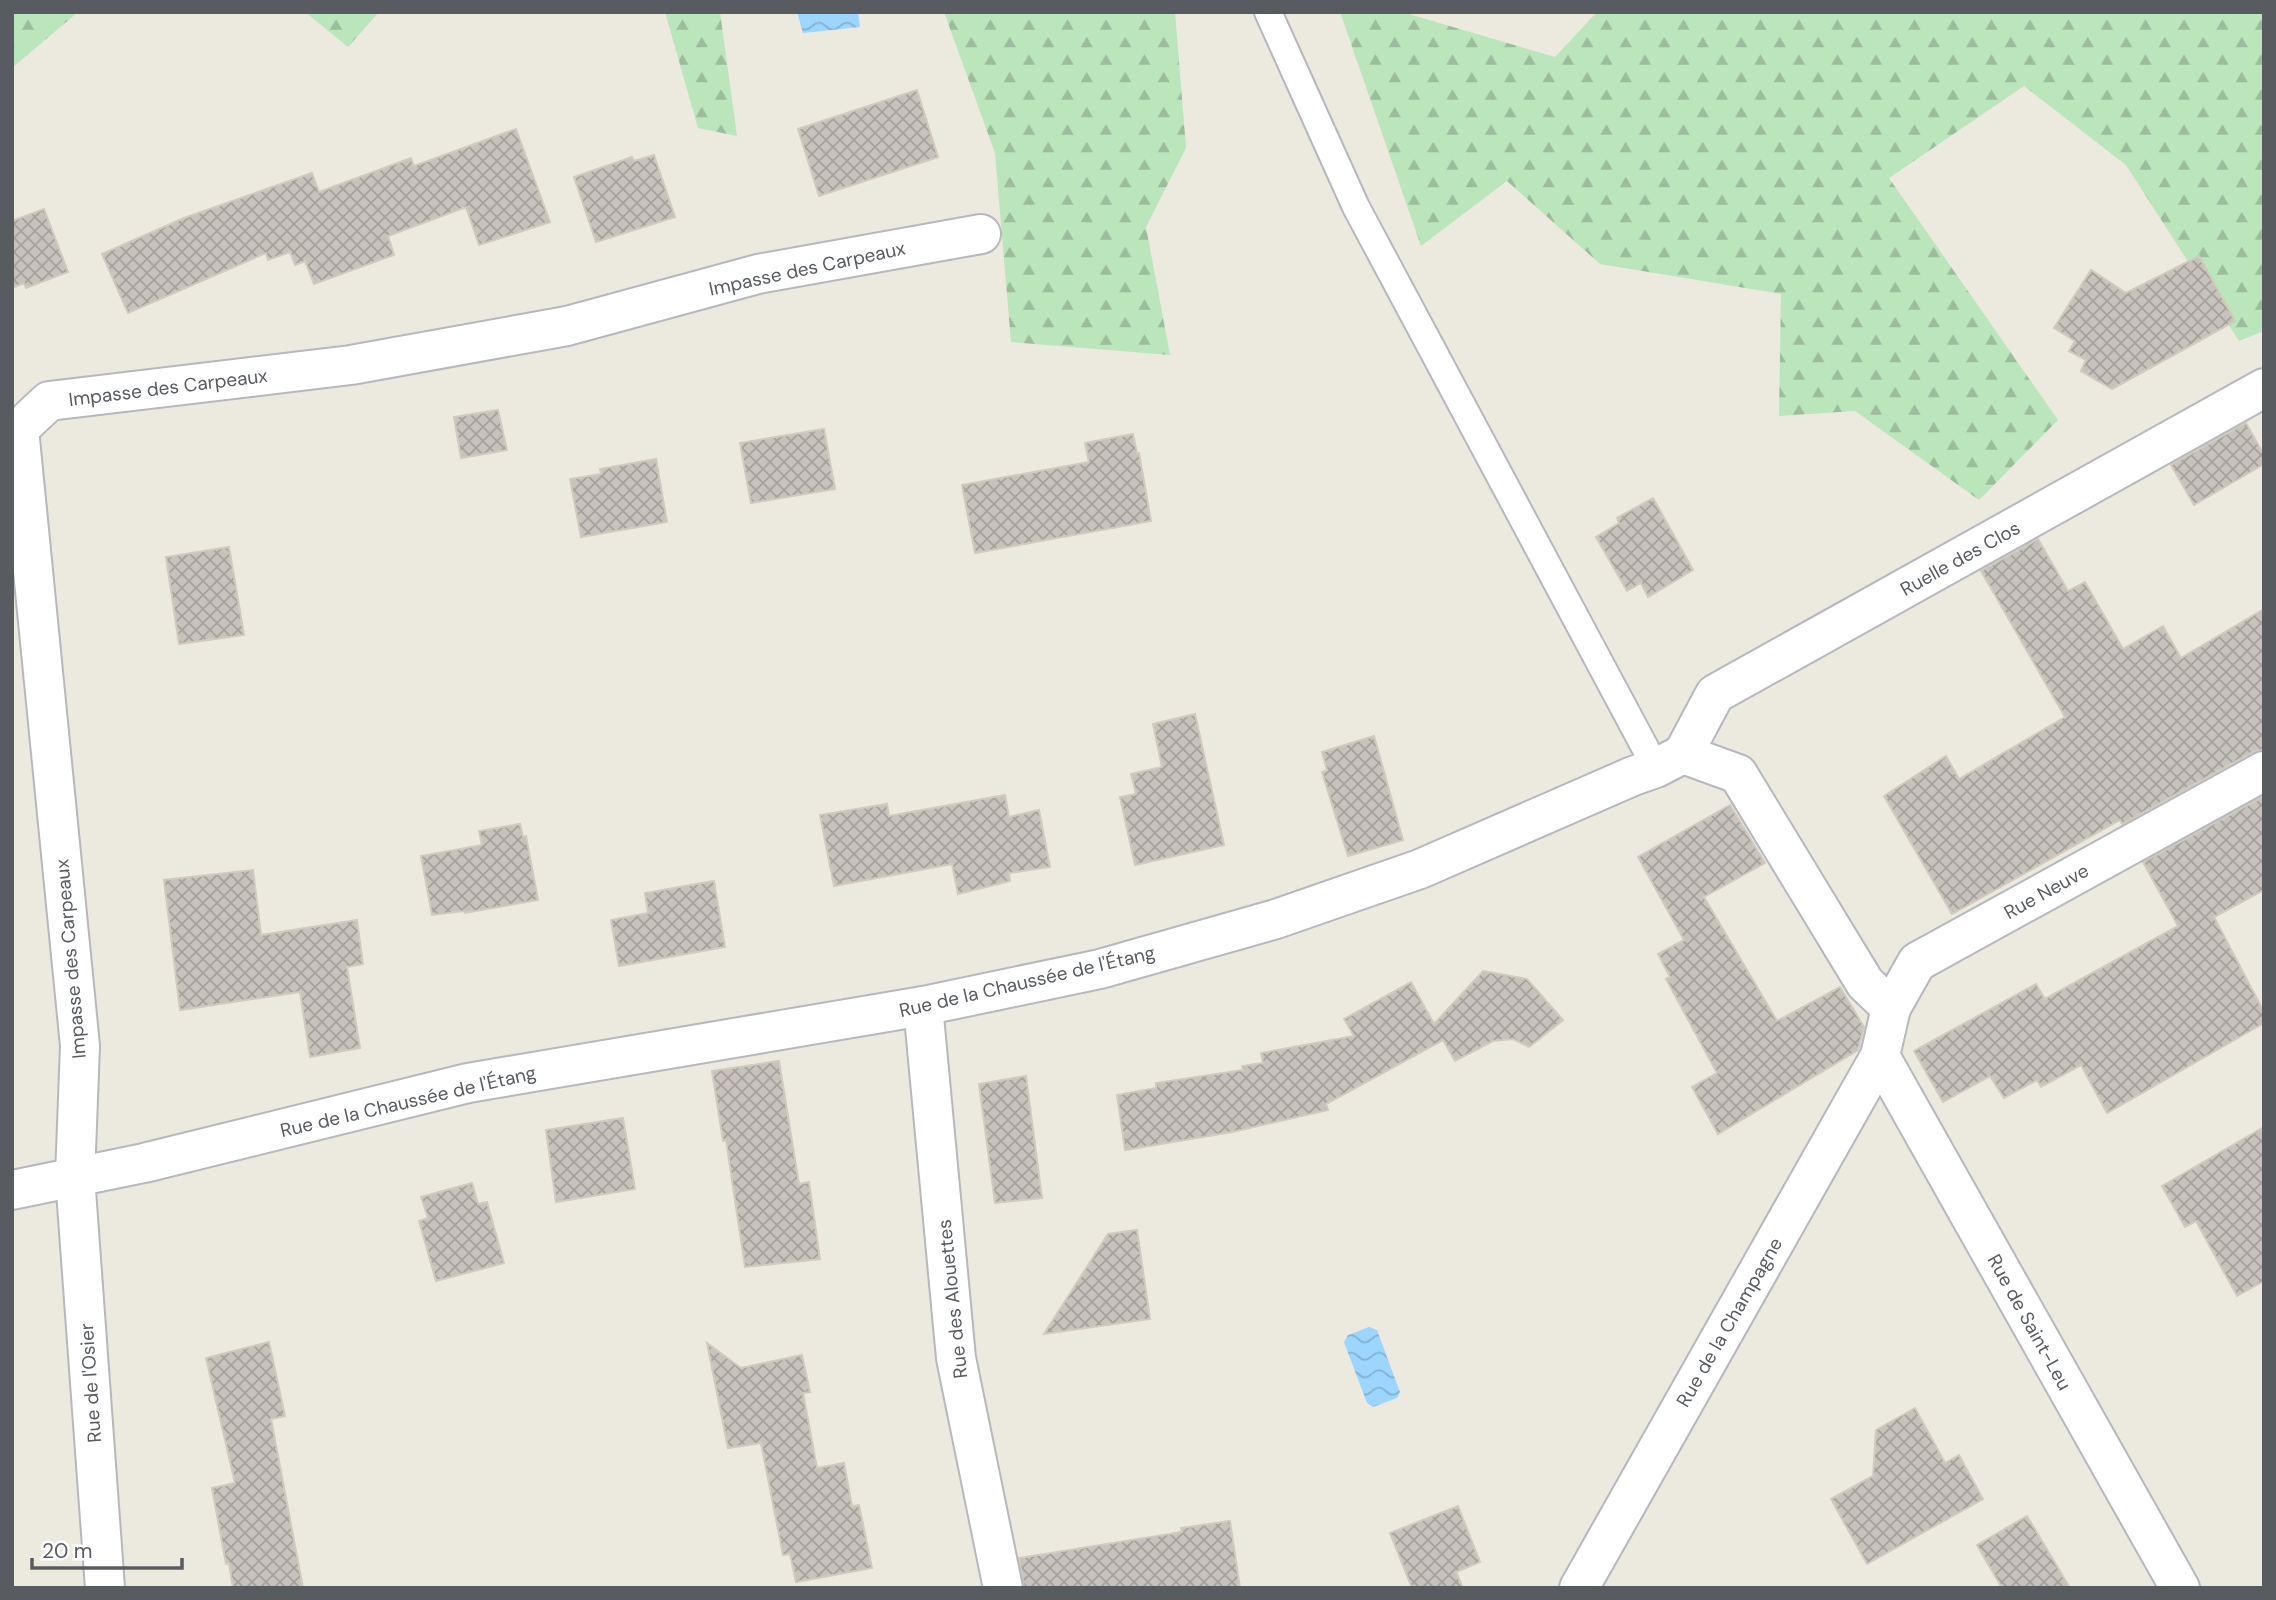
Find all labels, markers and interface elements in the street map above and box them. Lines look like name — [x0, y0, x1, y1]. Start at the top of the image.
street label: Impasse des Carpeaux — [707, 235, 908, 302]
street label: Impasse des Carpeaux — [67, 363, 269, 412]
street label: Ruelle des Clos — [1896, 515, 2025, 602]
street label: Impasse des Carpeaux — [49, 858, 92, 1060]
street label: Rue Neuve — [1999, 858, 2093, 925]
street label: Rue de la Chaussée de l'Étang — [897, 940, 1158, 1023]
street label: Rue de la Chaussée de l'Étang — [278, 1060, 539, 1143]
street label: Rue des Alouettes — [932, 1218, 973, 1380]
street label: Rue de la Champagne — [1671, 1233, 1788, 1412]
street label: Rue de Saint-Leu — [1982, 1250, 2077, 1395]
street label: Rue de l'Osier — [74, 1322, 107, 1444]
scale bar — [32, 1526, 182, 1570]
text: 20 m — [42, 1537, 93, 1565]

